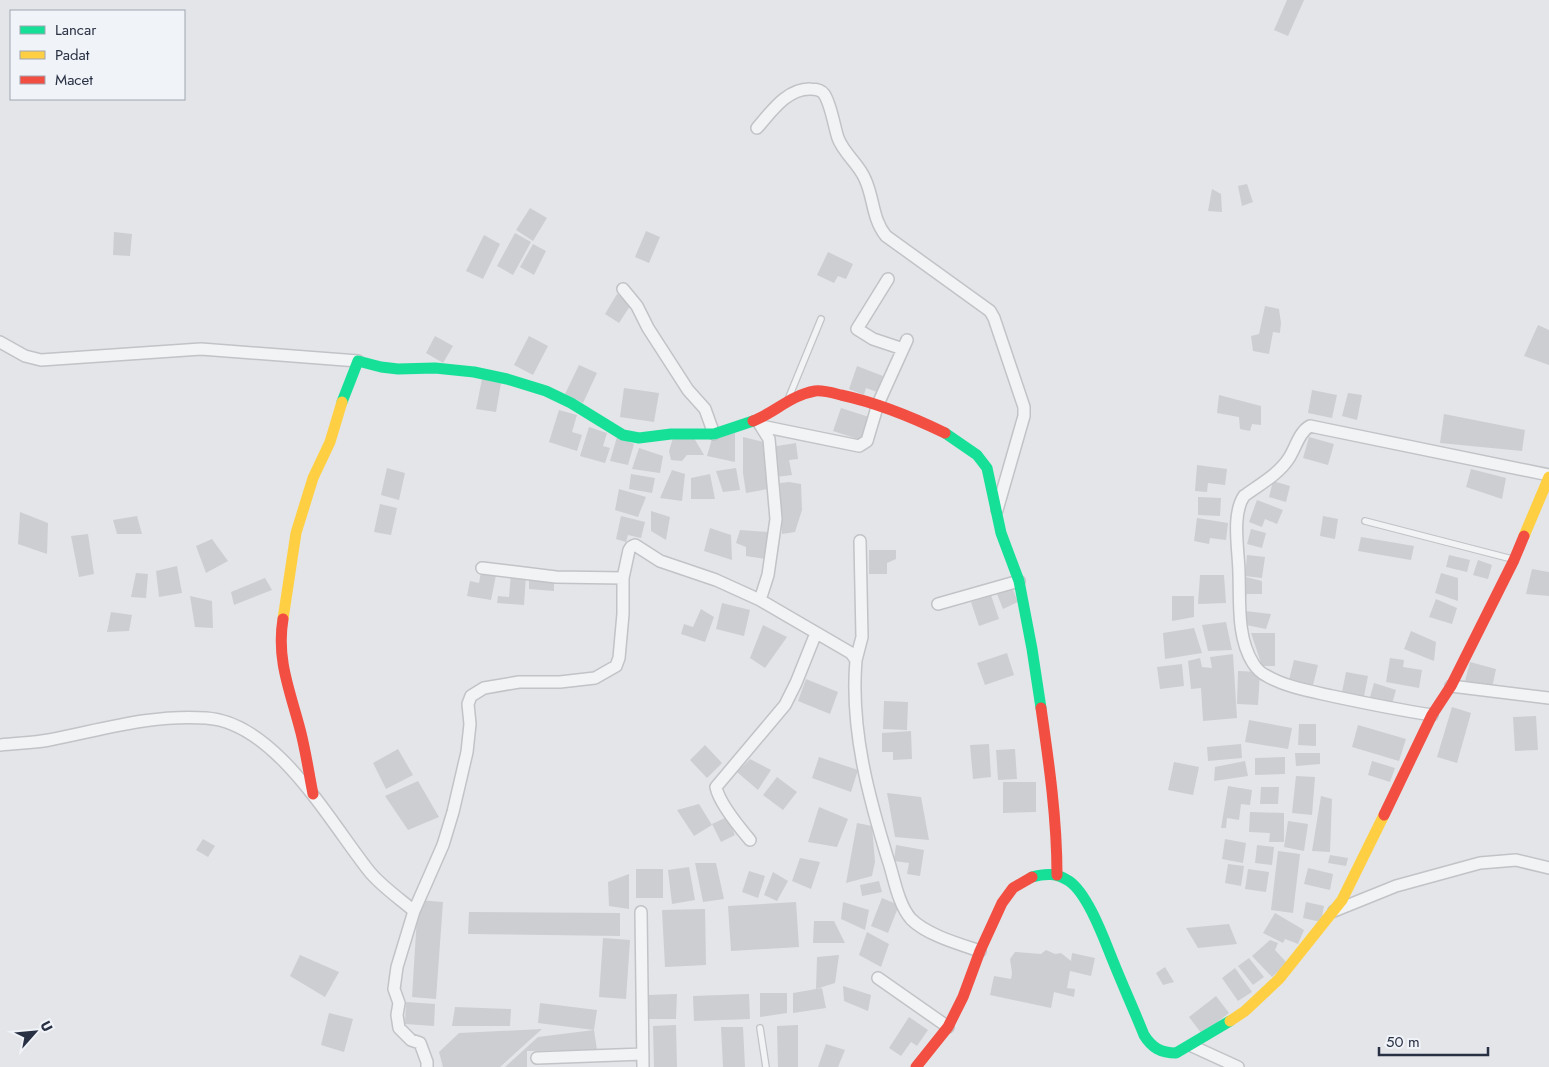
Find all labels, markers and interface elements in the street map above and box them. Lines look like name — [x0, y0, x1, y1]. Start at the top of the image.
legend — [10, 10, 185, 100]
text: Lancar — [55, 19, 97, 41]
text: Padat — [55, 44, 90, 66]
text: Macet — [55, 69, 93, 91]
north arrow — [10, 1007, 60, 1057]
text: U — [35, 1017, 58, 1035]
scale bar — [1379, 1024, 1488, 1056]
text: 50 m — [1386, 1031, 1420, 1053]

